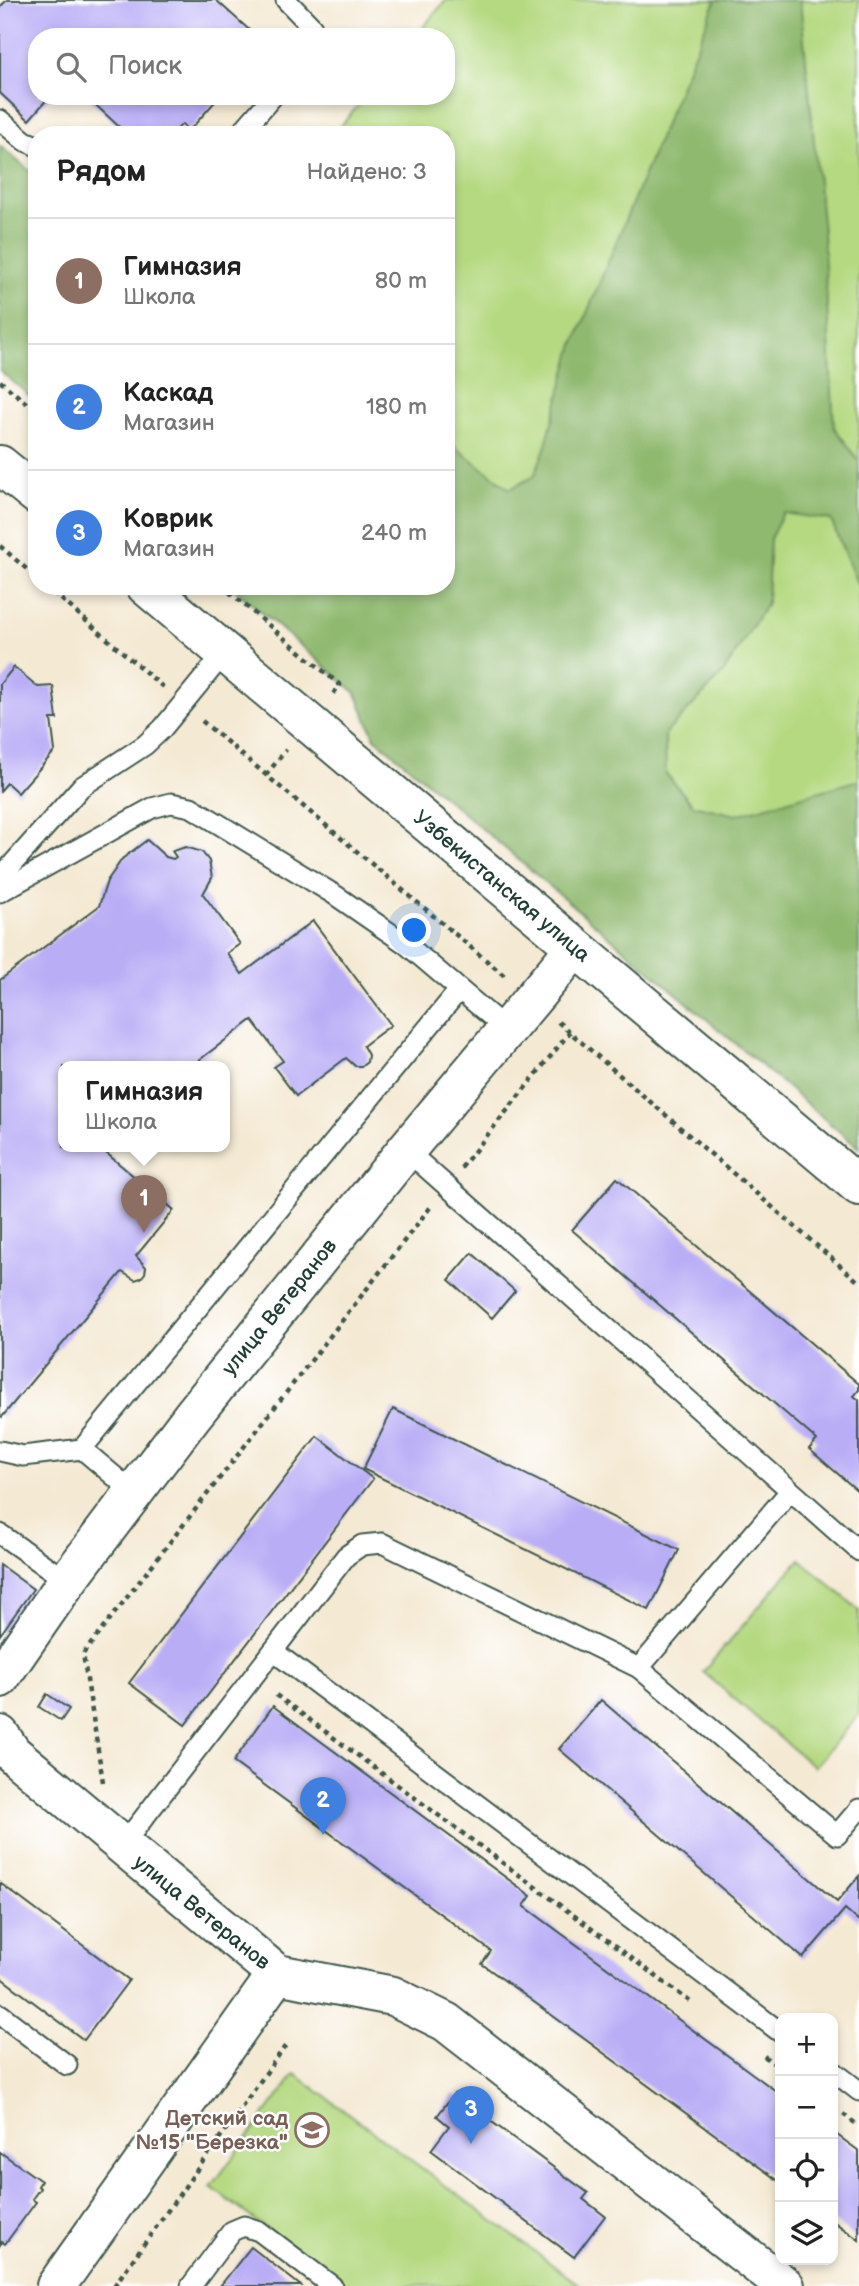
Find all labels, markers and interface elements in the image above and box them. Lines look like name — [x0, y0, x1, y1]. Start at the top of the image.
search box — [28, 28, 455, 105]
icon: search — [52, 48, 90, 86]
text: Поиск — [108, 51, 182, 82]
text: Рядом — [56, 154, 146, 190]
text: Найдено: 3 — [306, 158, 427, 186]
text: Гимназия — [123, 252, 242, 283]
text: 1 — [74, 267, 84, 295]
text: 80 m — [375, 267, 427, 295]
text: Школа — [123, 283, 196, 311]
text: Каскад — [123, 378, 213, 409]
text: 2 — [72, 393, 86, 421]
text: 180 m — [366, 393, 427, 421]
text: Магазин — [123, 409, 215, 437]
text: Коврик — [123, 504, 213, 535]
text: 3 — [72, 519, 86, 547]
text: 240 m — [361, 519, 427, 547]
text: Магазин — [123, 535, 215, 563]
street label: Узбекистанская улица — [408, 805, 596, 968]
your location — [397, 913, 431, 947]
popup — [58, 1061, 230, 1152]
text: Гимназия — [85, 1077, 203, 1108]
text: Школа — [85, 1108, 157, 1136]
pin: 1 — [121, 1175, 167, 1233]
street label: улица Ветеранов — [217, 1234, 342, 1381]
pin: 2 — [300, 1777, 346, 1835]
street label: улица Ветеранов — [128, 1850, 275, 1975]
map controls — [775, 2013, 838, 2265]
button: + — [775, 2013, 838, 2076]
button: − — [775, 2076, 838, 2139]
pin: 3 — [448, 2086, 494, 2144]
place label: Детский сад №15 "Березка" — [136, 2106, 288, 2155]
school or university icon: Детский сад №15 "Березка" — [293, 2111, 331, 2149]
button: locate — [775, 2139, 838, 2202]
button: layers — [775, 2202, 838, 2265]

